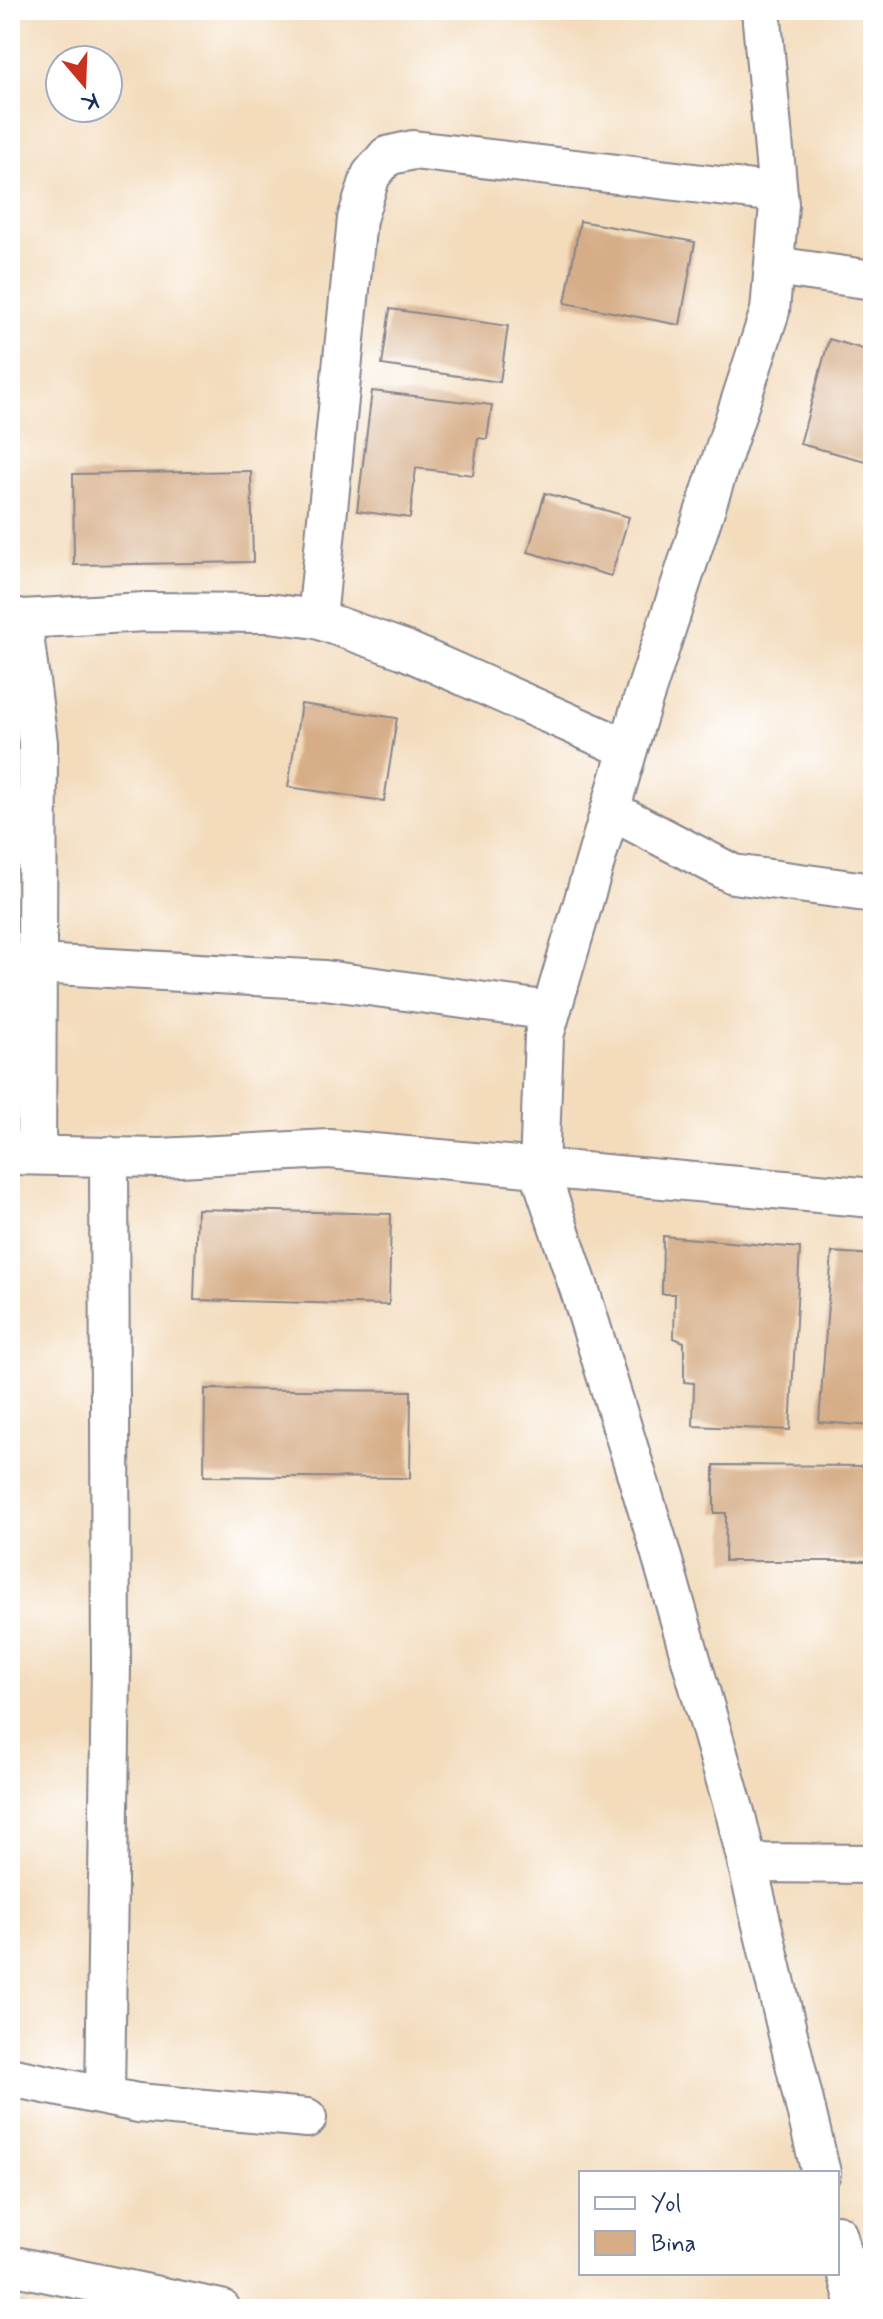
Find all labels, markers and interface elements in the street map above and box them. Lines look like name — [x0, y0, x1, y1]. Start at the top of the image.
north arrow — [44, 44, 124, 124]
text: K — [78, 85, 102, 117]
legend — [579, 2171, 839, 2275]
text: Yol — [651, 2189, 681, 2220]
text: Bina — [651, 2229, 696, 2260]

